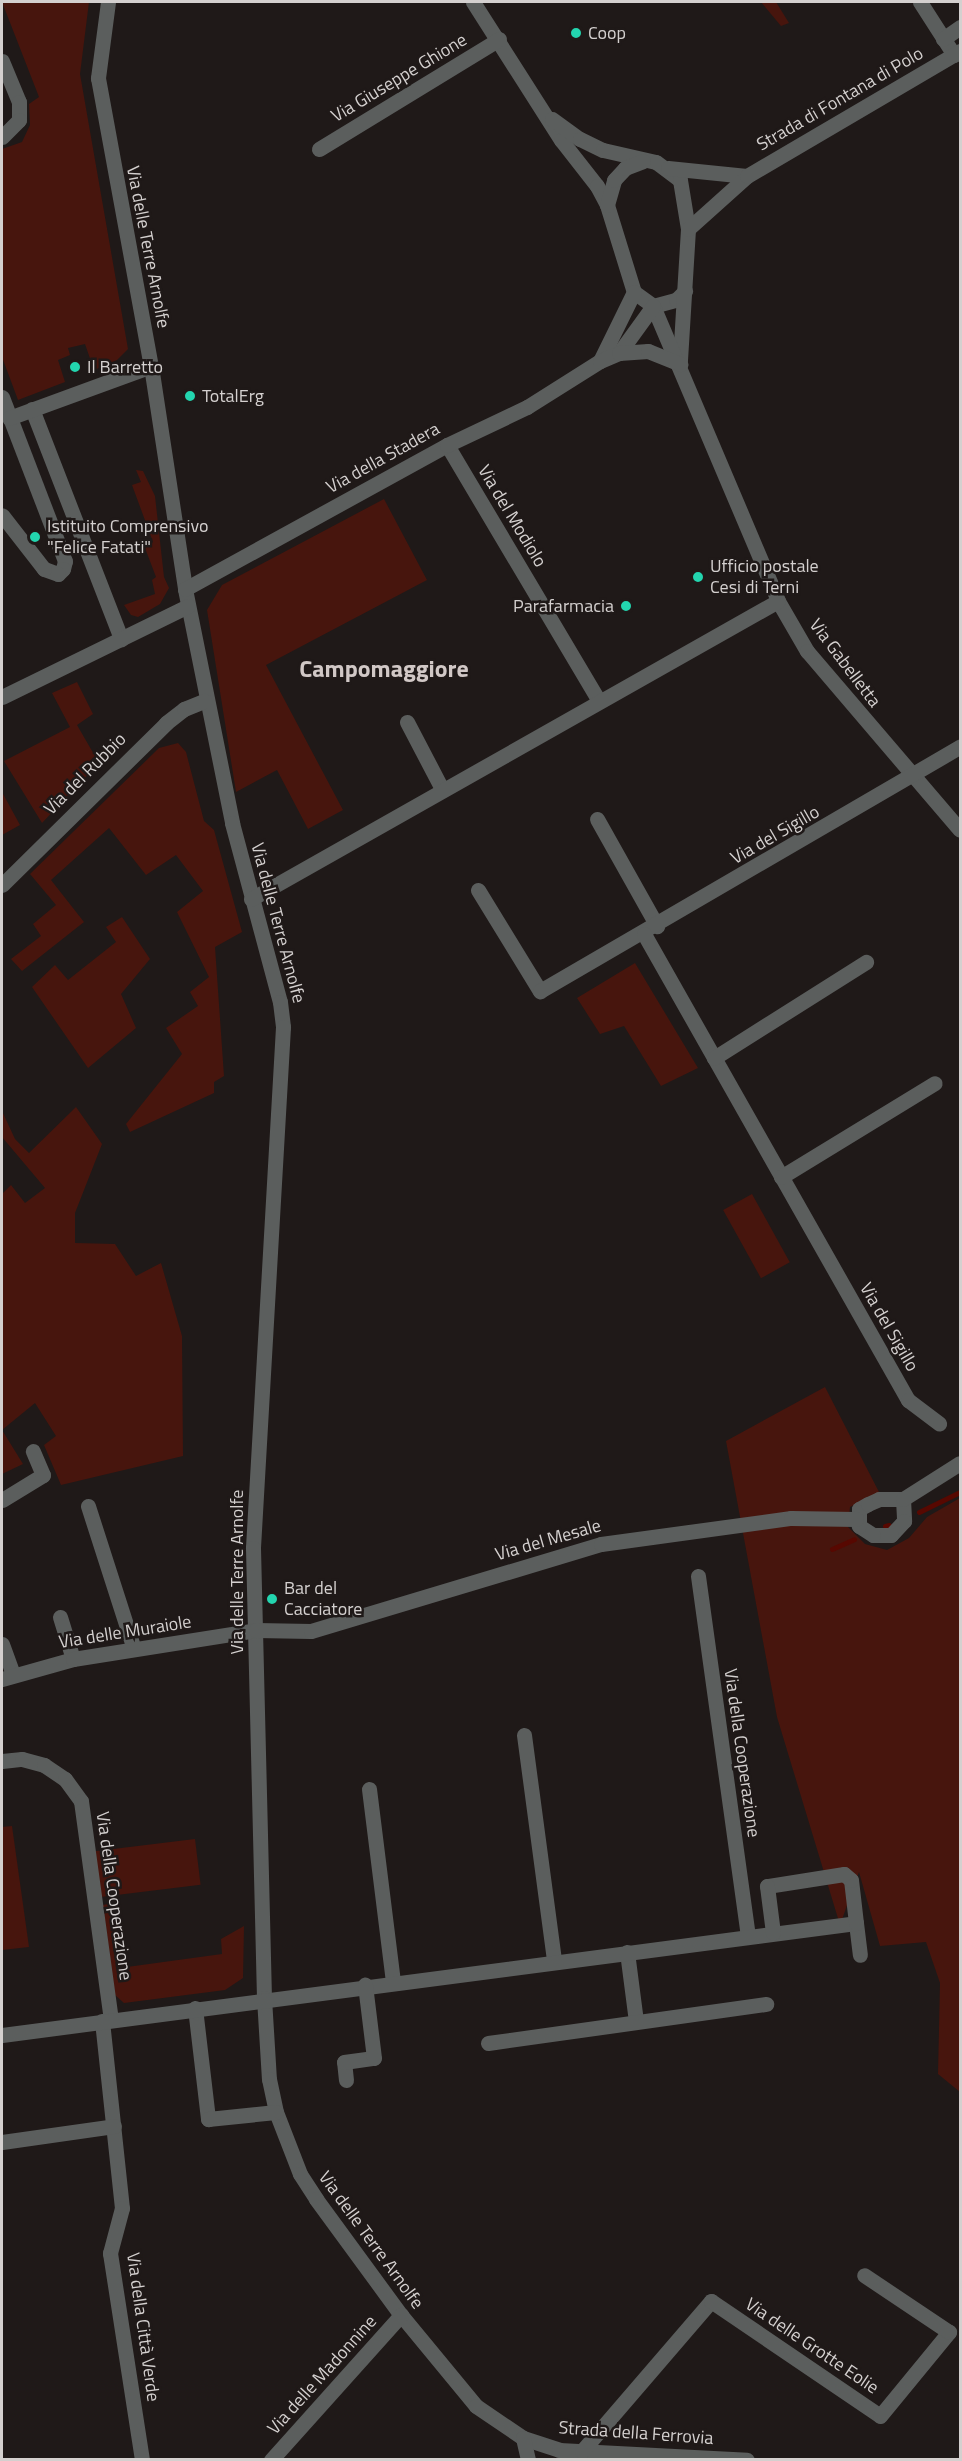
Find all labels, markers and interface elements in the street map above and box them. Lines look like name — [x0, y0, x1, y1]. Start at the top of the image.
place label: Coop — [588, 22, 626, 44]
marker: Coop — [569, 26, 583, 40]
street label: Via Giuseppe Ghione — [327, 29, 471, 127]
street label: Strada di Fontana di Polo — [753, 43, 927, 155]
street label: Via delle Terre Arnolfe — [122, 164, 174, 330]
place label: Il Barretto — [87, 356, 163, 378]
marker: Il Barretto — [68, 360, 82, 374]
place label: TotalErg — [202, 385, 264, 407]
marker: TotalErg — [183, 389, 197, 403]
street label: Via della Stadera — [323, 418, 443, 498]
street label: Via del Modiolo — [473, 461, 551, 571]
place label: Istituito Comprensivo "Felice Fatati" — [47, 516, 208, 558]
marker: Istituito Comprensivo "Felice Fatati" — [28, 530, 42, 544]
place label: Ufficio postale Cesi di Terni — [710, 556, 819, 598]
marker: Ufficio postale Cesi di Terni — [691, 570, 705, 584]
place label: Parafarmacia — [513, 595, 614, 617]
marker: Parafarmacia — [619, 599, 633, 613]
street label: Via Gabelletta — [805, 615, 885, 711]
district label: Campomaggiore — [299, 655, 469, 683]
street label: Via del Rubbio — [39, 728, 131, 820]
street label: Via del Sigillo — [727, 801, 823, 869]
street label: Via delle Terre Arnolfe — [246, 841, 310, 1005]
street label: Via del Sigillo — [855, 1279, 923, 1375]
street label: Via delle Terre Arnolfe — [226, 1490, 248, 1654]
street label: Via del Mesale — [493, 1515, 603, 1565]
place label: Bar del Cacciatore — [284, 1578, 362, 1620]
marker: Bar del Cacciatore — [265, 1592, 279, 1606]
street label: Via delle Muraiole — [57, 1611, 193, 1653]
street label: Via della Cooperazione — [719, 1667, 765, 1839]
street label: Via della Cooperazione — [91, 1810, 137, 1982]
street label: Via delle Terre Arnolfe — [314, 2167, 428, 2313]
street label: Via della Città Verde — [122, 2251, 164, 2403]
street label: Via delle Grotte Eolie — [741, 2293, 883, 2399]
street label: Via delle Madonnine — [263, 2311, 381, 2439]
street label: Strada della Ferrovia — [558, 2417, 714, 2449]

